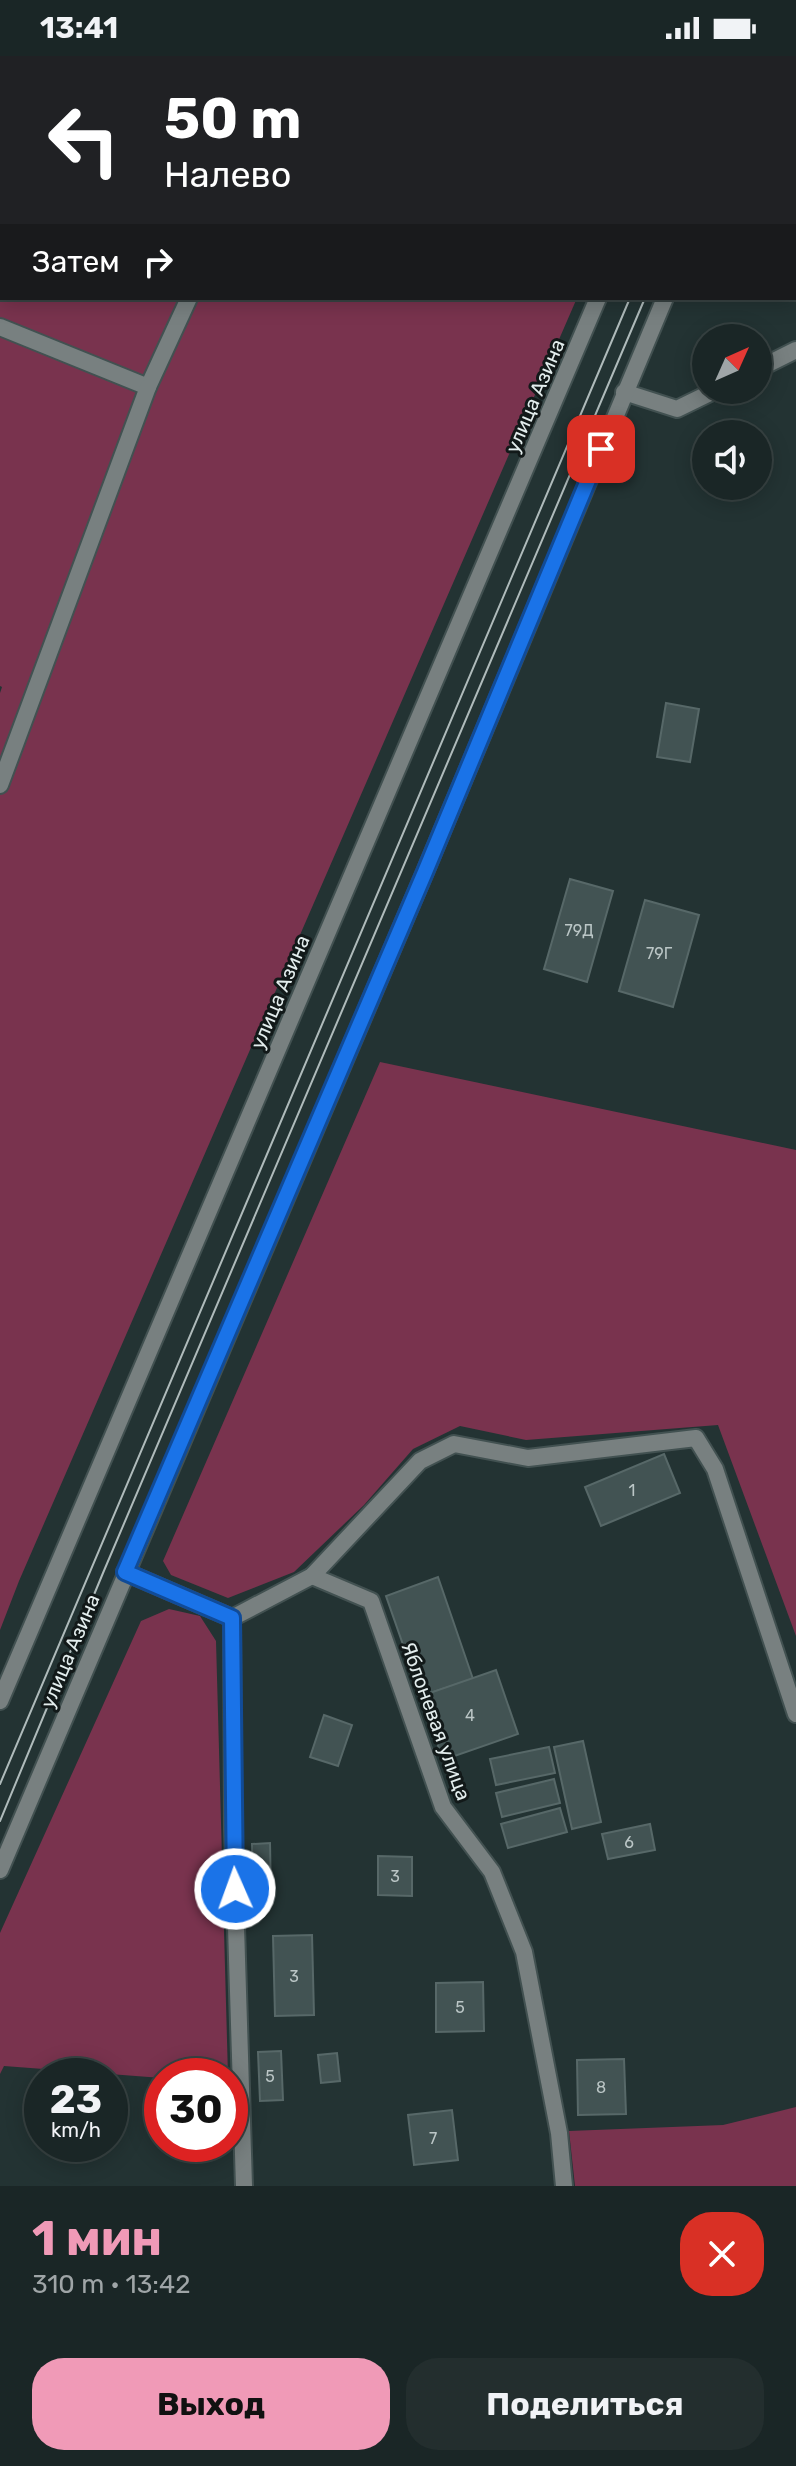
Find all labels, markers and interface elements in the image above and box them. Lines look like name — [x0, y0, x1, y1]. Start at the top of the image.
text: 13:41 — [40, 10, 118, 46]
text: 50 m — [164, 86, 301, 152]
icon: left — [32, 88, 136, 192]
text: Налево — [164, 153, 291, 196]
icon: right — [136, 240, 180, 284]
text: Затем — [32, 244, 120, 280]
north arrow — [692, 324, 772, 404]
map controls — [692, 324, 772, 500]
street label: улица Азина — [500, 335, 570, 457]
pin — [567, 415, 635, 483]
button: sound — [692, 420, 772, 500]
icon: arrive — [579, 427, 623, 471]
house number: 79Д — [564, 921, 594, 940]
street label: улица Азина — [245, 931, 315, 1053]
house number: 79Г — [646, 944, 673, 963]
house number: 1 — [629, 1481, 635, 1500]
street label: улица Азина — [35, 1590, 105, 1712]
street label: Яблоневая улица — [396, 1638, 476, 1804]
house number: 4 — [465, 1706, 475, 1725]
house number: 6 — [624, 1833, 634, 1852]
position arrow — [193, 1847, 277, 1931]
house number: 3 — [390, 1867, 400, 1886]
house number: 3 — [289, 1967, 299, 1986]
house number: 5 — [455, 1998, 465, 2017]
speed limit sign: 30 — [144, 2058, 248, 2162]
house number: 5 — [265, 2067, 275, 2086]
text: 23 — [50, 2076, 102, 2123]
house number: 8 — [596, 2078, 606, 2097]
text: km/h — [51, 2118, 101, 2142]
house number: 7 — [429, 2129, 437, 2148]
text: 1 мин — [32, 2210, 162, 2267]
button: close — [680, 2212, 764, 2296]
text: 310 m · 13:42 — [32, 2269, 190, 2300]
button: Выход — [32, 2358, 390, 2450]
button: Поделиться — [406, 2358, 764, 2450]

